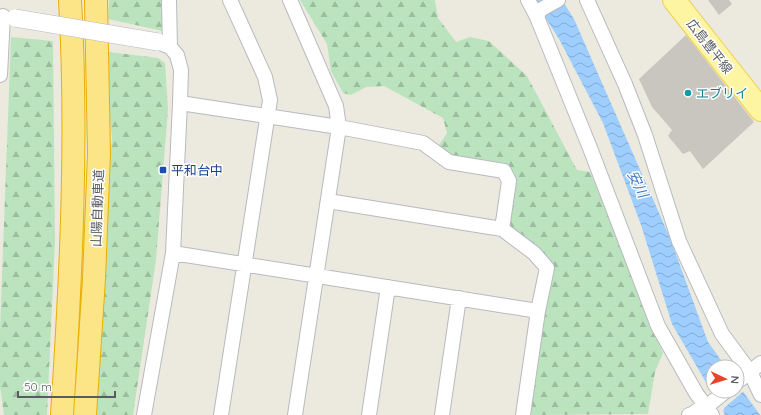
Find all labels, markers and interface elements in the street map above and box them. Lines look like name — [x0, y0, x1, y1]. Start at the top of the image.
street label: 広島豊平線 — [684, 15, 736, 77]
place label: エブリイ — [696, 85, 748, 101]
marker: エブリイ — [683, 88, 693, 98]
place label: 平和台中 — [171, 162, 223, 178]
marker: 平和台中 — [158, 165, 168, 175]
water label: 安川 — [624, 167, 653, 202]
street label: 山陽自動車道 — [88, 169, 106, 247]
north arrow — [705, 359, 745, 399]
scale bar — [18, 373, 115, 399]
text: N — [728, 375, 742, 384]
text: 50 m — [24, 379, 52, 394]

